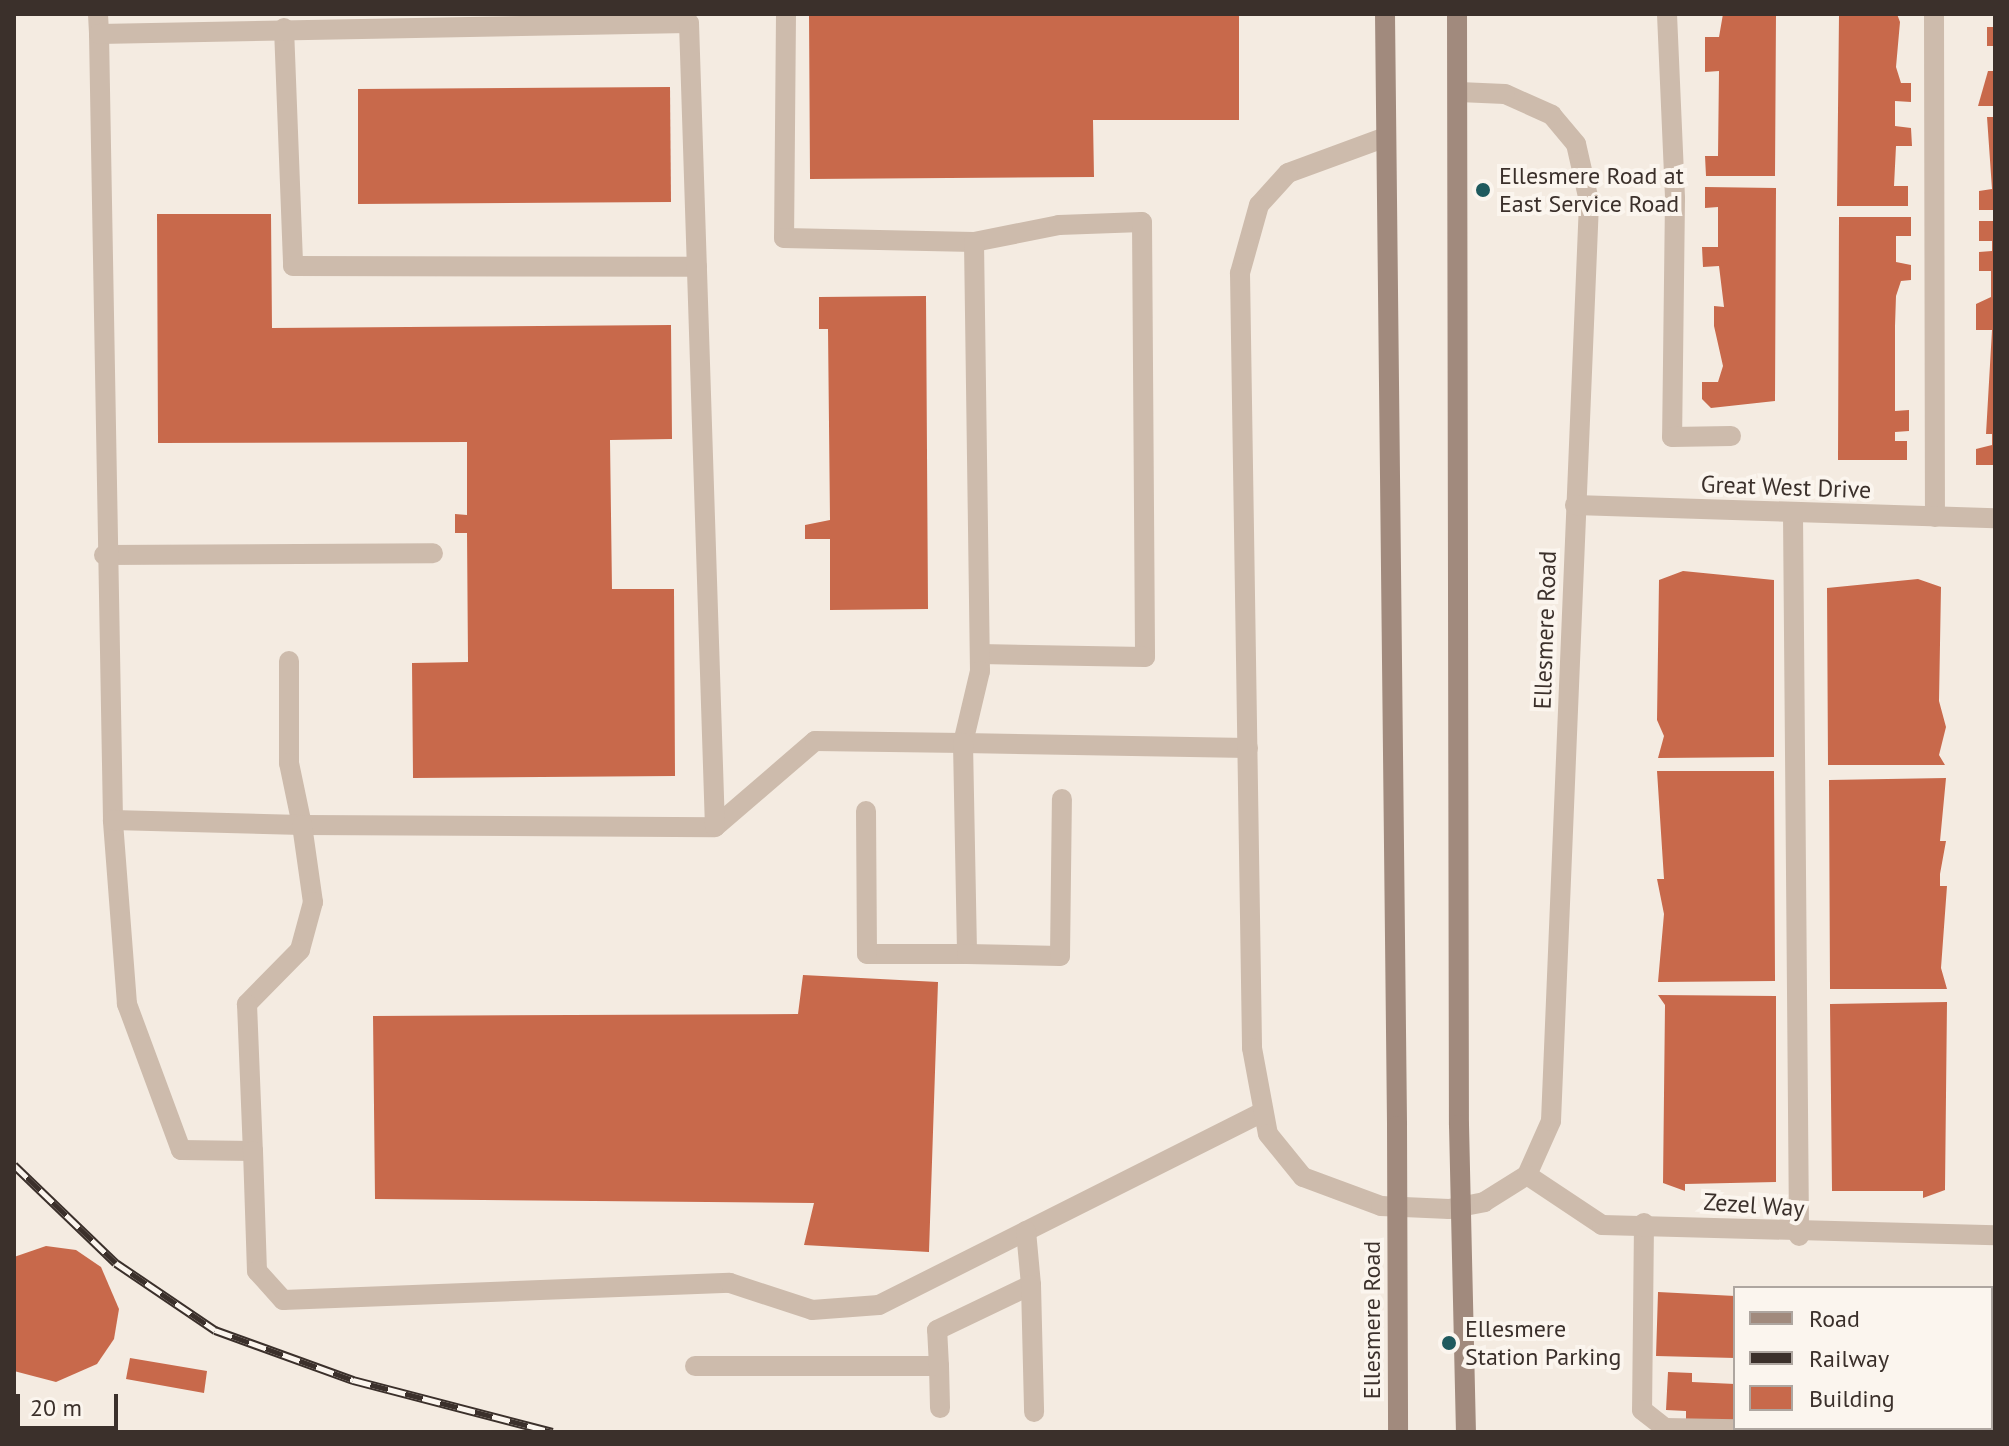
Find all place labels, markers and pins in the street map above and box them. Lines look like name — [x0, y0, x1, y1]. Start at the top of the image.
place label: Ellesmere Road at East Service Road — [1499, 162, 1684, 218]
marker: Ellesmere Road at East Service Road — [1474, 181, 1492, 199]
place label: Ellesmere Station Parking — [1465, 1315, 1621, 1371]
marker: Ellesmere Station Parking — [1440, 1334, 1458, 1352]

